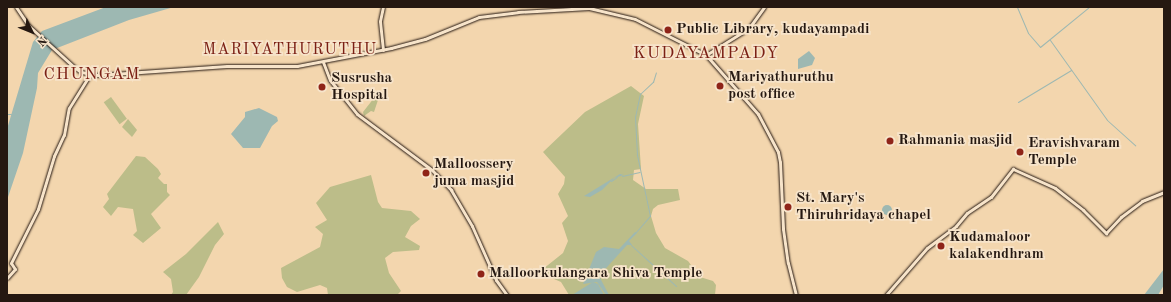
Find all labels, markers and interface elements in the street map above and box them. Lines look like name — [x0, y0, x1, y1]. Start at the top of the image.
north arrow — [12, 12, 52, 52]
place label: Public Library, kudayampadi — [676, 21, 869, 39]
marker: Public Library, kudayampadi — [663, 25, 673, 35]
text: N — [34, 34, 48, 47]
district label: MARIYATHURUTHU — [203, 40, 377, 60]
district label: KUDAYAMPADY — [633, 44, 779, 64]
district label: CHUNGAM — [43, 65, 141, 85]
place label: Mariyathuruthu post office — [728, 68, 834, 103]
place label: Susrusha Hospital — [331, 69, 392, 104]
marker: Susrusha Hospital — [316, 81, 328, 93]
marker: Mariyathuruthu post office — [715, 81, 725, 91]
place label: Rahmania masjid — [898, 132, 1013, 150]
place label: Eravishvaram Temple — [1028, 134, 1120, 169]
marker: Rahmania masjid — [885, 136, 895, 146]
marker: Eravishvaram Temple — [1015, 147, 1025, 157]
place label: Malloossery juma masjid — [434, 155, 514, 190]
marker: Malloossery juma masjid — [421, 168, 431, 178]
place label: St. Mary's Thiruhridaya chapel — [796, 189, 931, 224]
marker: St. Mary's Thiruhridaya chapel — [783, 202, 793, 212]
place label: Kudamaloor kalakendhram — [949, 228, 1044, 263]
marker: Kudamaloor kalakendhram — [936, 241, 946, 251]
place label: Malloorkulangara Shiva Temple — [489, 265, 702, 283]
marker: Malloorkulangara Shiva Temple — [476, 269, 486, 279]

